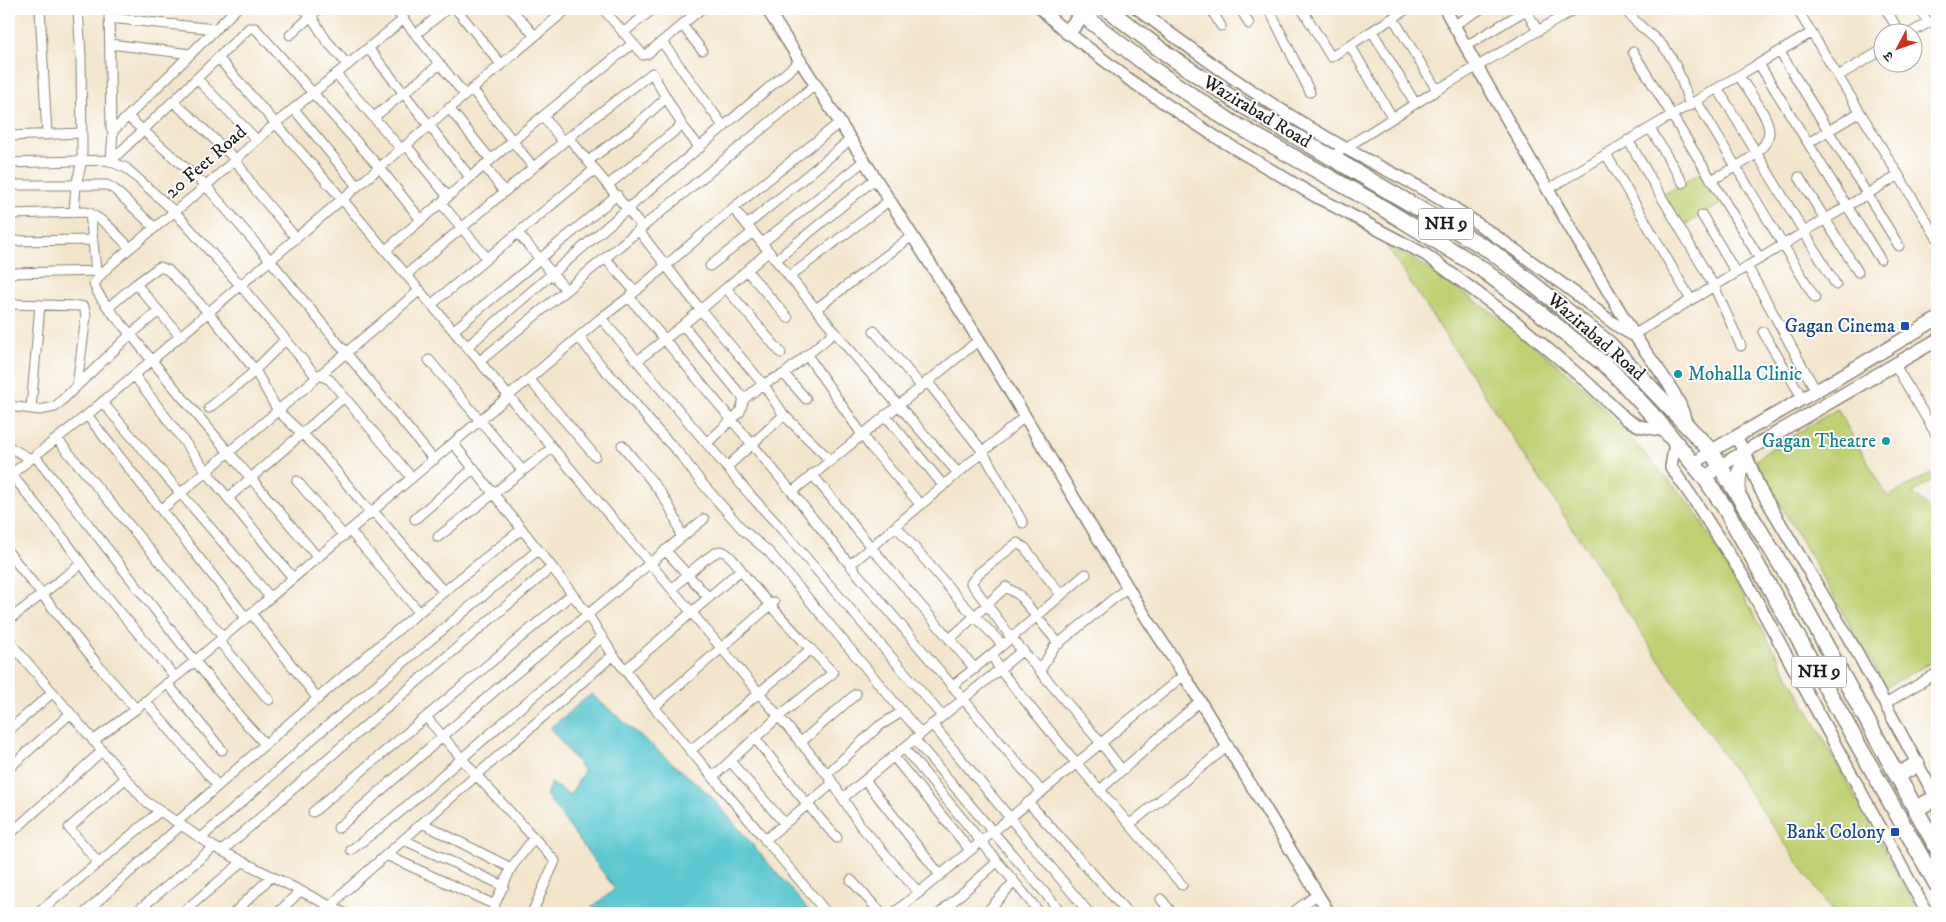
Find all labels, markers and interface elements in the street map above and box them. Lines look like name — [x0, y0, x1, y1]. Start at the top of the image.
north arrow — [1874, 22, 1924, 72]
text: उ — [1879, 47, 1899, 65]
street label: Wazirabad Road — [1198, 70, 1316, 154]
street label: 20 Feet Road — [161, 120, 252, 203]
road number: NH 9 — [1418, 208, 1474, 240]
street label: Wazirabad Road — [1541, 287, 1650, 386]
place label: Gagan Cinema — [1785, 315, 1895, 338]
marker: Gagan Cinema — [1899, 320, 1911, 332]
place label: Mohalla Clinic — [1688, 363, 1802, 386]
marker: Mohalla Clinic — [1672, 368, 1684, 380]
place label: Gagan Theatre — [1762, 430, 1876, 453]
marker: Gagan Theatre — [1880, 435, 1892, 447]
road number: NH 9 — [1792, 656, 1846, 688]
place label: Bank Colony — [1786, 821, 1886, 844]
marker: Bank Colony — [1889, 826, 1901, 838]

